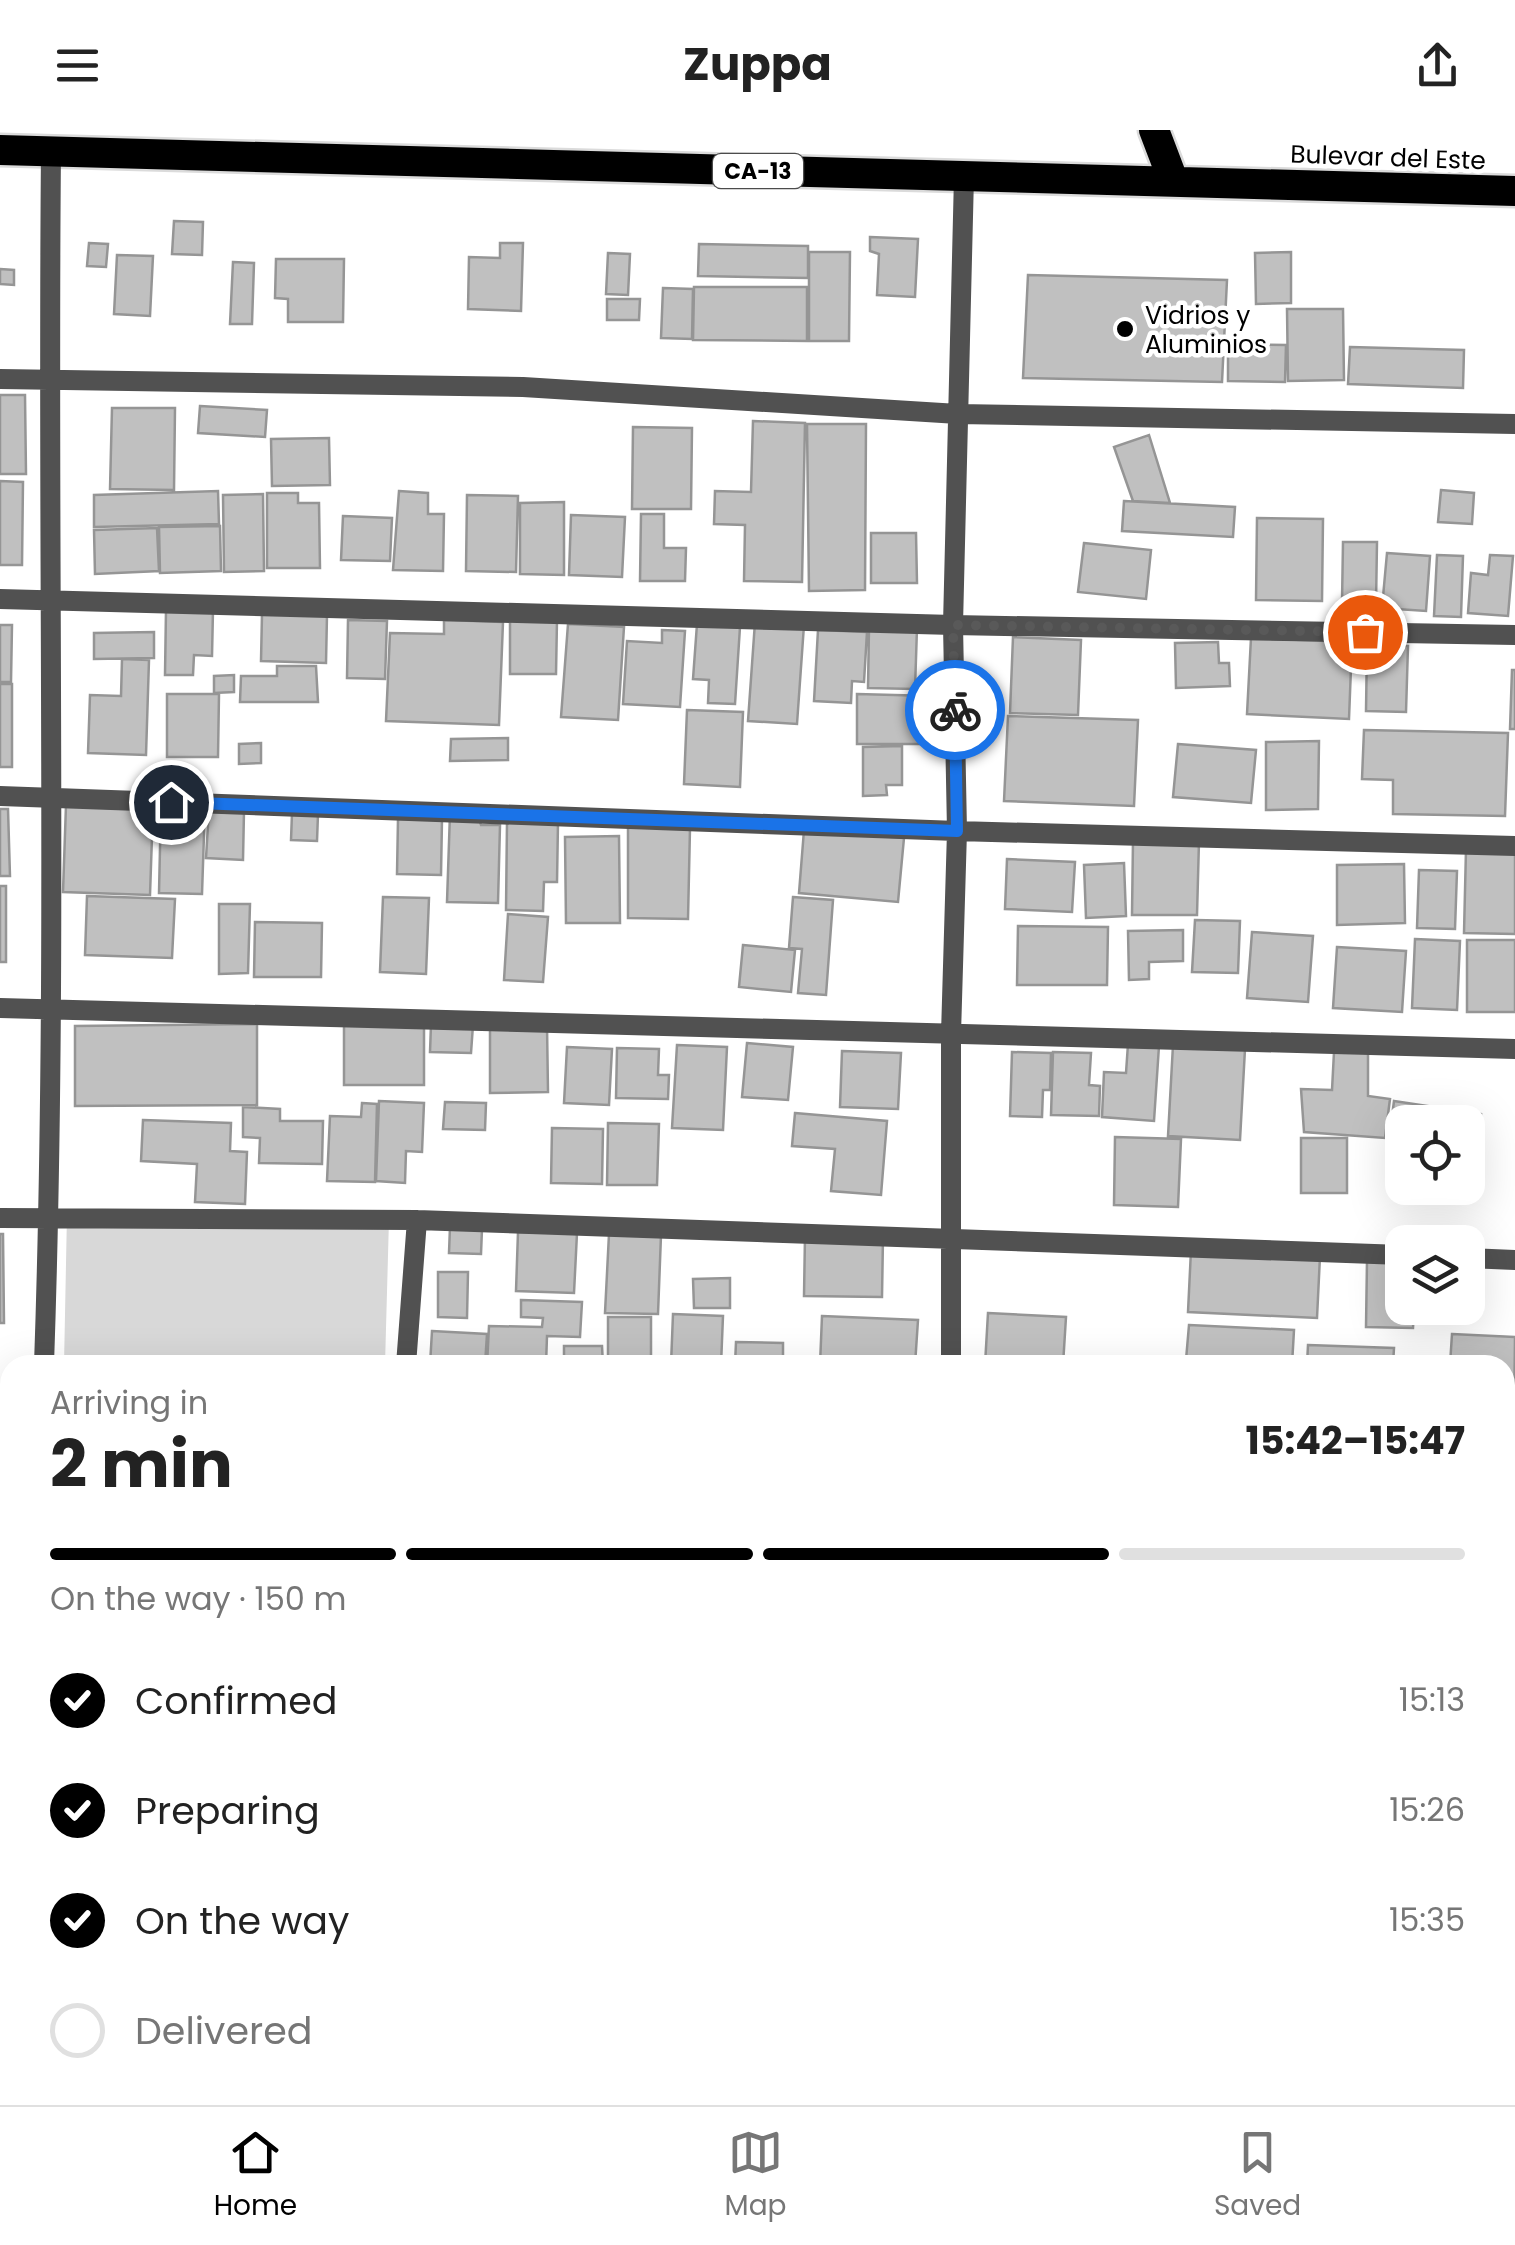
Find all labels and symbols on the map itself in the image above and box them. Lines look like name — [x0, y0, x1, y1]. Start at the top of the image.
street label: Bulevar del Este — [1290, 137, 1486, 178]
road number: CA-13 — [713, 154, 803, 188]
place label: Vidrios y Aluminios — [1145, 298, 1267, 362]
marker: Vidrios y Aluminios — [1114, 318, 1136, 340]
pin — [1323, 590, 1408, 675]
courier — [905, 660, 1005, 760]
pin — [129, 760, 214, 845]

